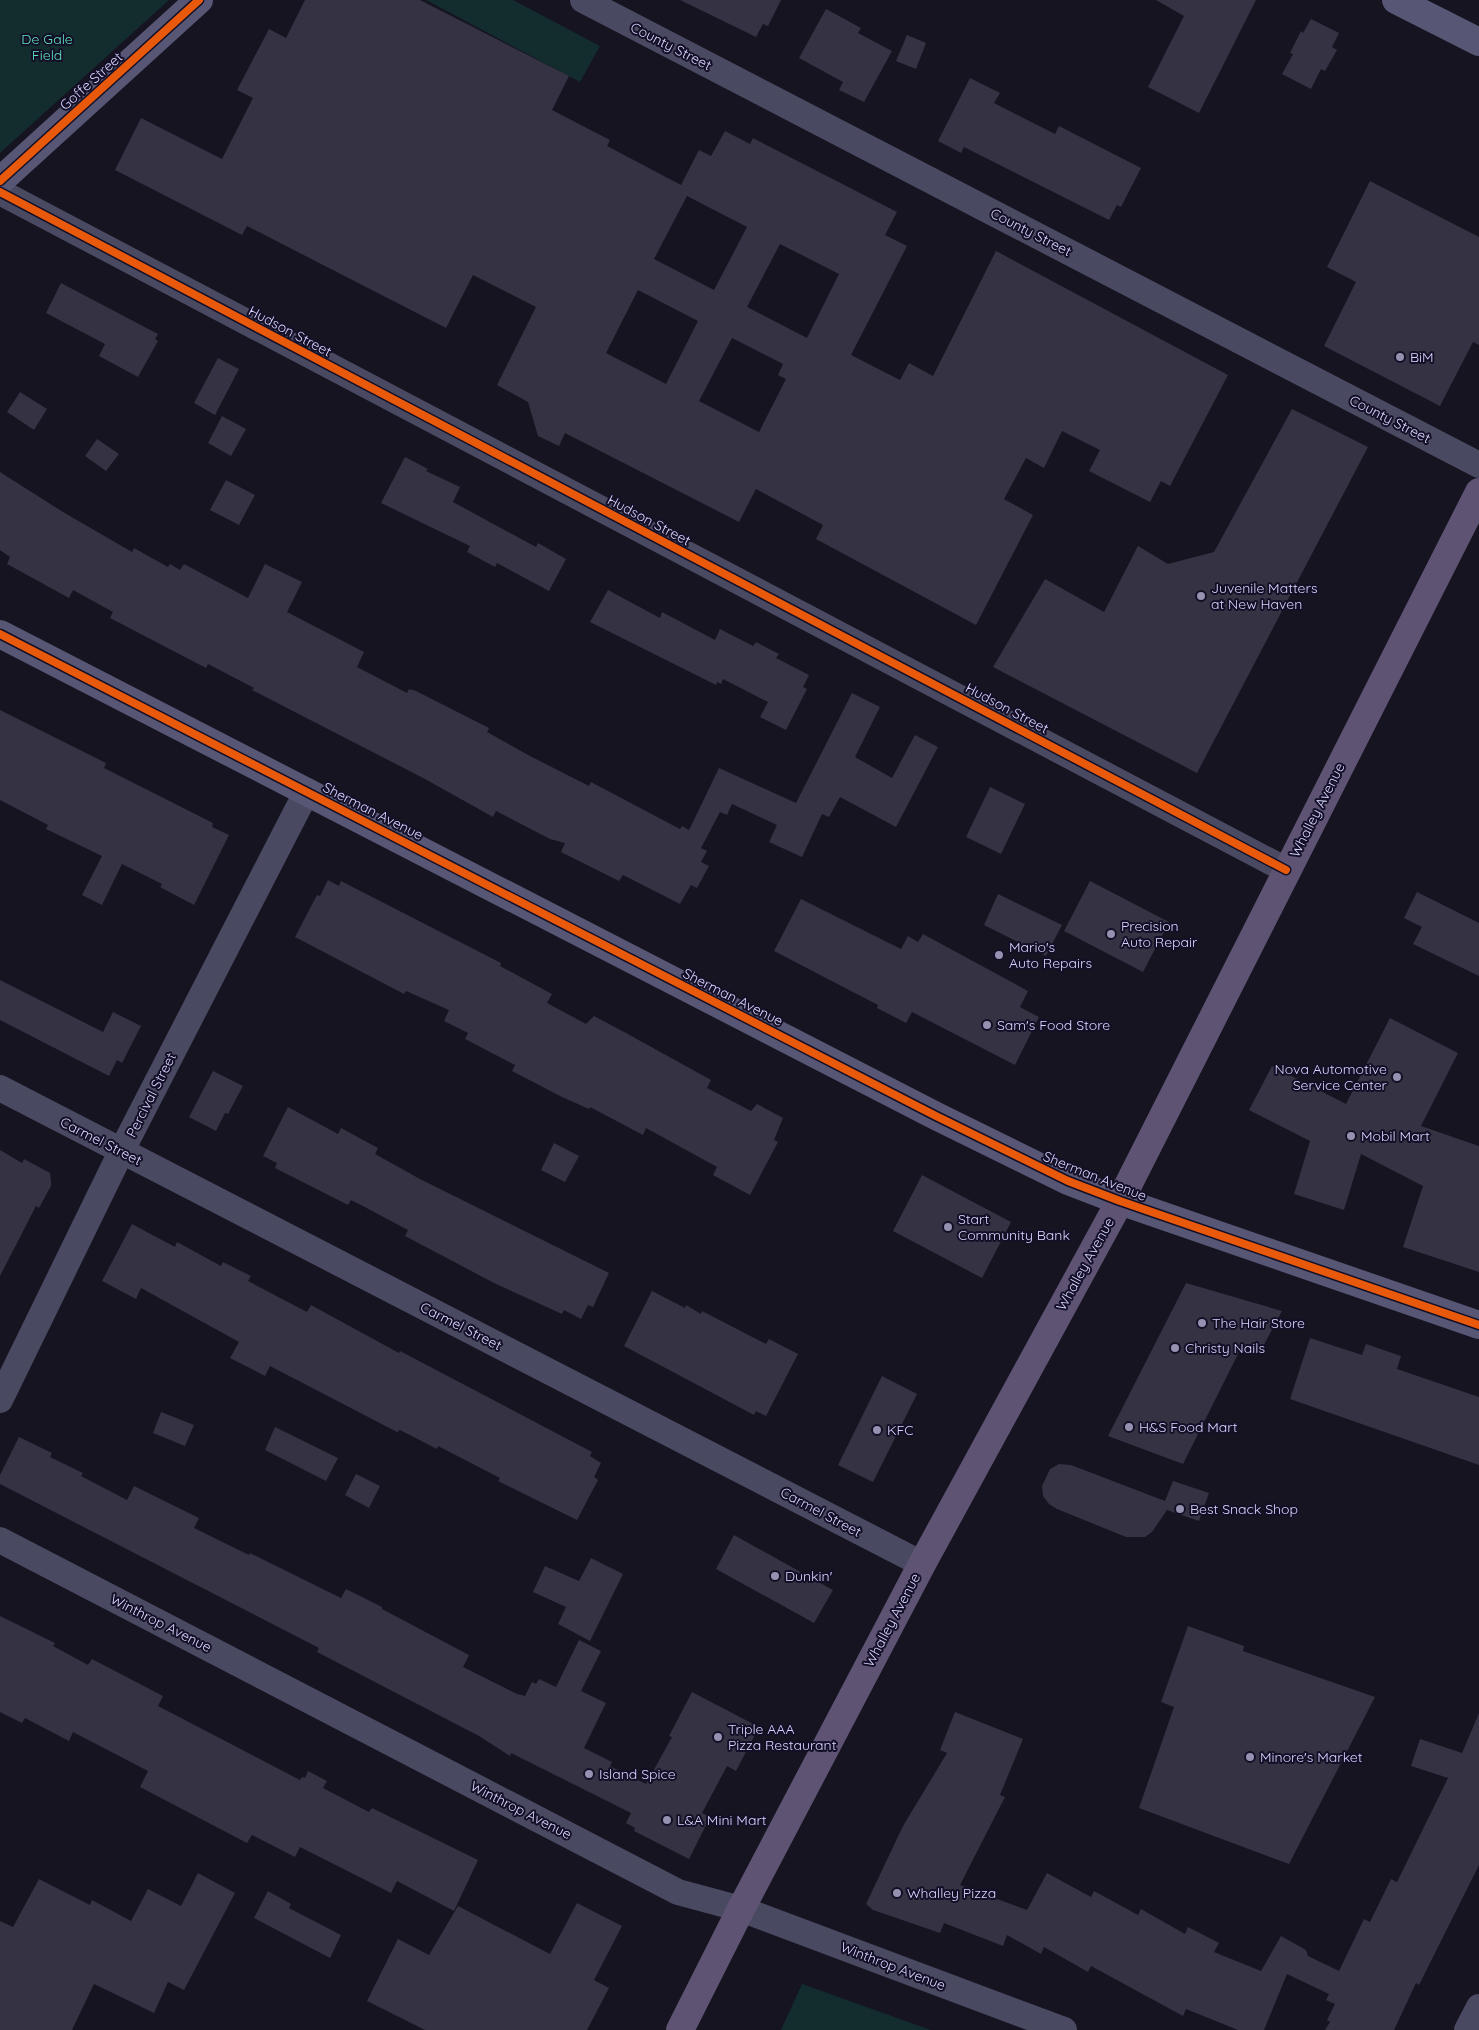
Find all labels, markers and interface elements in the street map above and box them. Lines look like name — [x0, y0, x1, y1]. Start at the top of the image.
street label: County Street — [628, 18, 715, 74]
park label: De Gale Field — [21, 30, 73, 64]
street label: Goffe Street — [56, 48, 126, 114]
street label: County Street — [988, 204, 1075, 260]
street label: Hudson Street — [245, 302, 335, 361]
place label: BiM — [1410, 348, 1434, 366]
marker: BiM — [1394, 351, 1406, 363]
street label: County Street — [1347, 391, 1434, 447]
street label: Hudson Street — [604, 491, 694, 550]
place label: Juvenile Matters at New Haven — [1211, 579, 1317, 613]
marker: Juvenile Matters at New Haven — [1195, 590, 1207, 602]
street label: Hudson Street — [962, 679, 1052, 738]
street label: Whalley Avenue — [1285, 760, 1349, 860]
street label: Sherman Avenue — [320, 778, 426, 844]
place label: Precision Auto Repair — [1121, 917, 1198, 951]
marker: Precision Auto Repair — [1105, 928, 1117, 940]
place label: Mario's Auto Repairs — [1009, 938, 1092, 972]
marker: Mario's Auto Repairs — [993, 949, 1005, 961]
street label: Sherman Avenue — [680, 964, 786, 1030]
place label: Sam's Food Store — [997, 1016, 1110, 1034]
marker: Sam's Food Store — [981, 1019, 993, 1031]
street label: Percival Street — [122, 1049, 180, 1140]
place label: Nova Automotive Service Center — [1275, 1060, 1388, 1094]
marker: Nova Automotive Service Center — [1391, 1071, 1403, 1083]
street label: Carmel Street — [57, 1113, 145, 1169]
place label: Mobil Mart — [1361, 1127, 1430, 1145]
marker: Mobil Mart — [1345, 1130, 1357, 1142]
street label: Sherman Avenue — [1041, 1147, 1150, 1205]
place label: Start Community Bank — [958, 1210, 1070, 1244]
street label: Whalley Avenue — [1052, 1214, 1118, 1314]
marker: Start Community Bank — [942, 1221, 954, 1233]
street label: Carmel Street — [417, 1298, 505, 1354]
place label: The Hair Store — [1212, 1314, 1305, 1332]
marker: The Hair Store — [1196, 1317, 1208, 1329]
place label: Christy Nails — [1185, 1339, 1265, 1357]
marker: Christy Nails — [1169, 1342, 1181, 1354]
place label: H&S Food Mart — [1139, 1418, 1238, 1436]
place label: KFC — [887, 1421, 913, 1439]
marker: H&S Food Mart — [1123, 1421, 1135, 1433]
marker: KFC — [871, 1424, 883, 1436]
street label: Carmel Street — [777, 1483, 865, 1541]
place label: Best Snack Shop — [1190, 1500, 1298, 1518]
marker: Best Snack Shop — [1174, 1503, 1186, 1515]
place label: Dunkin' — [785, 1567, 833, 1585]
marker: Dunkin' — [769, 1570, 781, 1582]
street label: Whalley Avenue — [860, 1570, 924, 1670]
street label: Winthrop Avenue — [107, 1590, 215, 1656]
place label: Triple AAA Pizza Restaurant — [728, 1720, 837, 1754]
marker: Triple AAA Pizza Restaurant — [712, 1731, 724, 1743]
place label: Minore's Market — [1260, 1748, 1363, 1766]
marker: Minore's Market — [1244, 1751, 1256, 1763]
place label: Island Spice — [599, 1765, 676, 1783]
marker: Island Spice — [583, 1768, 595, 1780]
street label: Winthrop Avenue — [467, 1777, 575, 1843]
place label: L&A Mini Mart — [677, 1811, 767, 1829]
marker: L&A Mini Mart — [661, 1814, 673, 1826]
place label: Whalley Pizza — [907, 1884, 996, 1902]
marker: Whalley Pizza — [891, 1887, 903, 1899]
street label: Winthrop Avenue — [838, 1938, 948, 1994]

